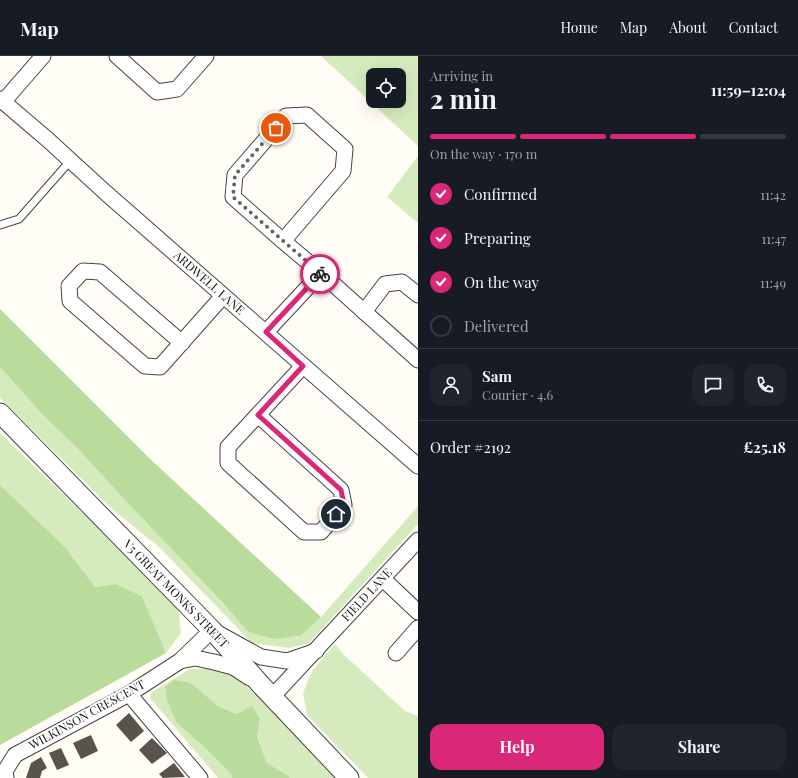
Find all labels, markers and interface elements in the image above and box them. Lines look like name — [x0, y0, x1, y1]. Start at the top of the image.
text: Map — [20, 15, 59, 41]
text: Home — [560, 18, 598, 37]
text: Map — [620, 18, 647, 37]
text: About — [669, 18, 707, 37]
text: Contact — [729, 18, 778, 37]
text: Arriving in — [430, 67, 493, 84]
map controls — [366, 68, 406, 108]
button: locate — [366, 68, 406, 108]
text: 11:59–12:04 — [711, 80, 786, 100]
text: 2 min — [430, 81, 497, 116]
pin — [259, 111, 293, 145]
icon: bag — [265, 117, 287, 139]
text: On the way · 170 m — [430, 145, 537, 162]
icon: check — [430, 183, 452, 205]
text: Confirmed — [464, 184, 537, 204]
text: 11:42 — [760, 186, 786, 203]
icon: check — [430, 227, 452, 249]
text: Preparing — [464, 228, 531, 248]
text: 11:47 — [761, 230, 786, 247]
street label: ARDWELL LANE — [170, 246, 249, 317]
courier — [300, 254, 340, 294]
icon: bike — [309, 263, 331, 285]
icon: check — [430, 271, 452, 293]
text: On the way — [464, 272, 539, 292]
text: 11:49 — [760, 274, 786, 291]
text: Delivered — [464, 316, 529, 336]
button: person — [430, 364, 472, 406]
button: chat — [692, 364, 734, 406]
button: phone — [744, 364, 786, 406]
text: Sam — [482, 366, 512, 386]
text: Courier · 4.6 — [482, 386, 553, 403]
text: Order #2192 — [430, 437, 511, 457]
text: £25.18 — [743, 437, 786, 457]
pin — [319, 497, 353, 531]
icon: home — [325, 503, 347, 525]
street label: V5 GREAT MONKS STREET — [120, 535, 233, 651]
street label: FIELD LANE — [338, 564, 395, 624]
street label: WILKINSON CRESCENT — [25, 675, 148, 753]
button: Help — [430, 724, 604, 770]
button: Share — [612, 724, 786, 770]

